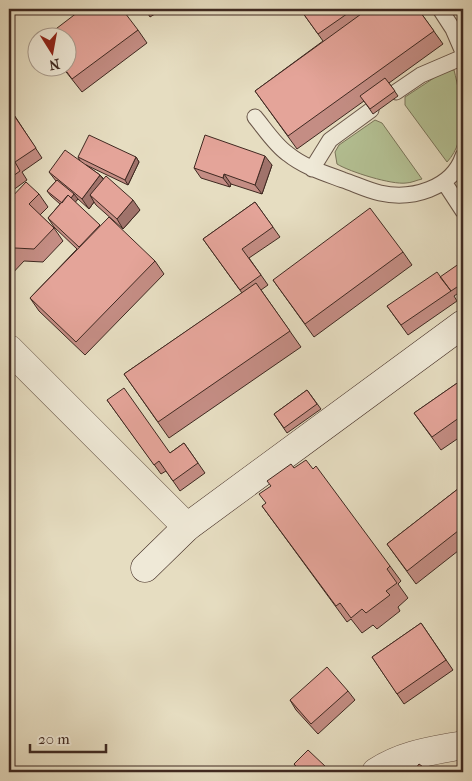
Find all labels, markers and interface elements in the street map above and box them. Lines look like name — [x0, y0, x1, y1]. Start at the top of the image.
north arrow — [28, 28, 78, 78]
text: N — [47, 55, 61, 74]
scale bar — [30, 721, 106, 753]
text: 20 m — [38, 730, 70, 748]

